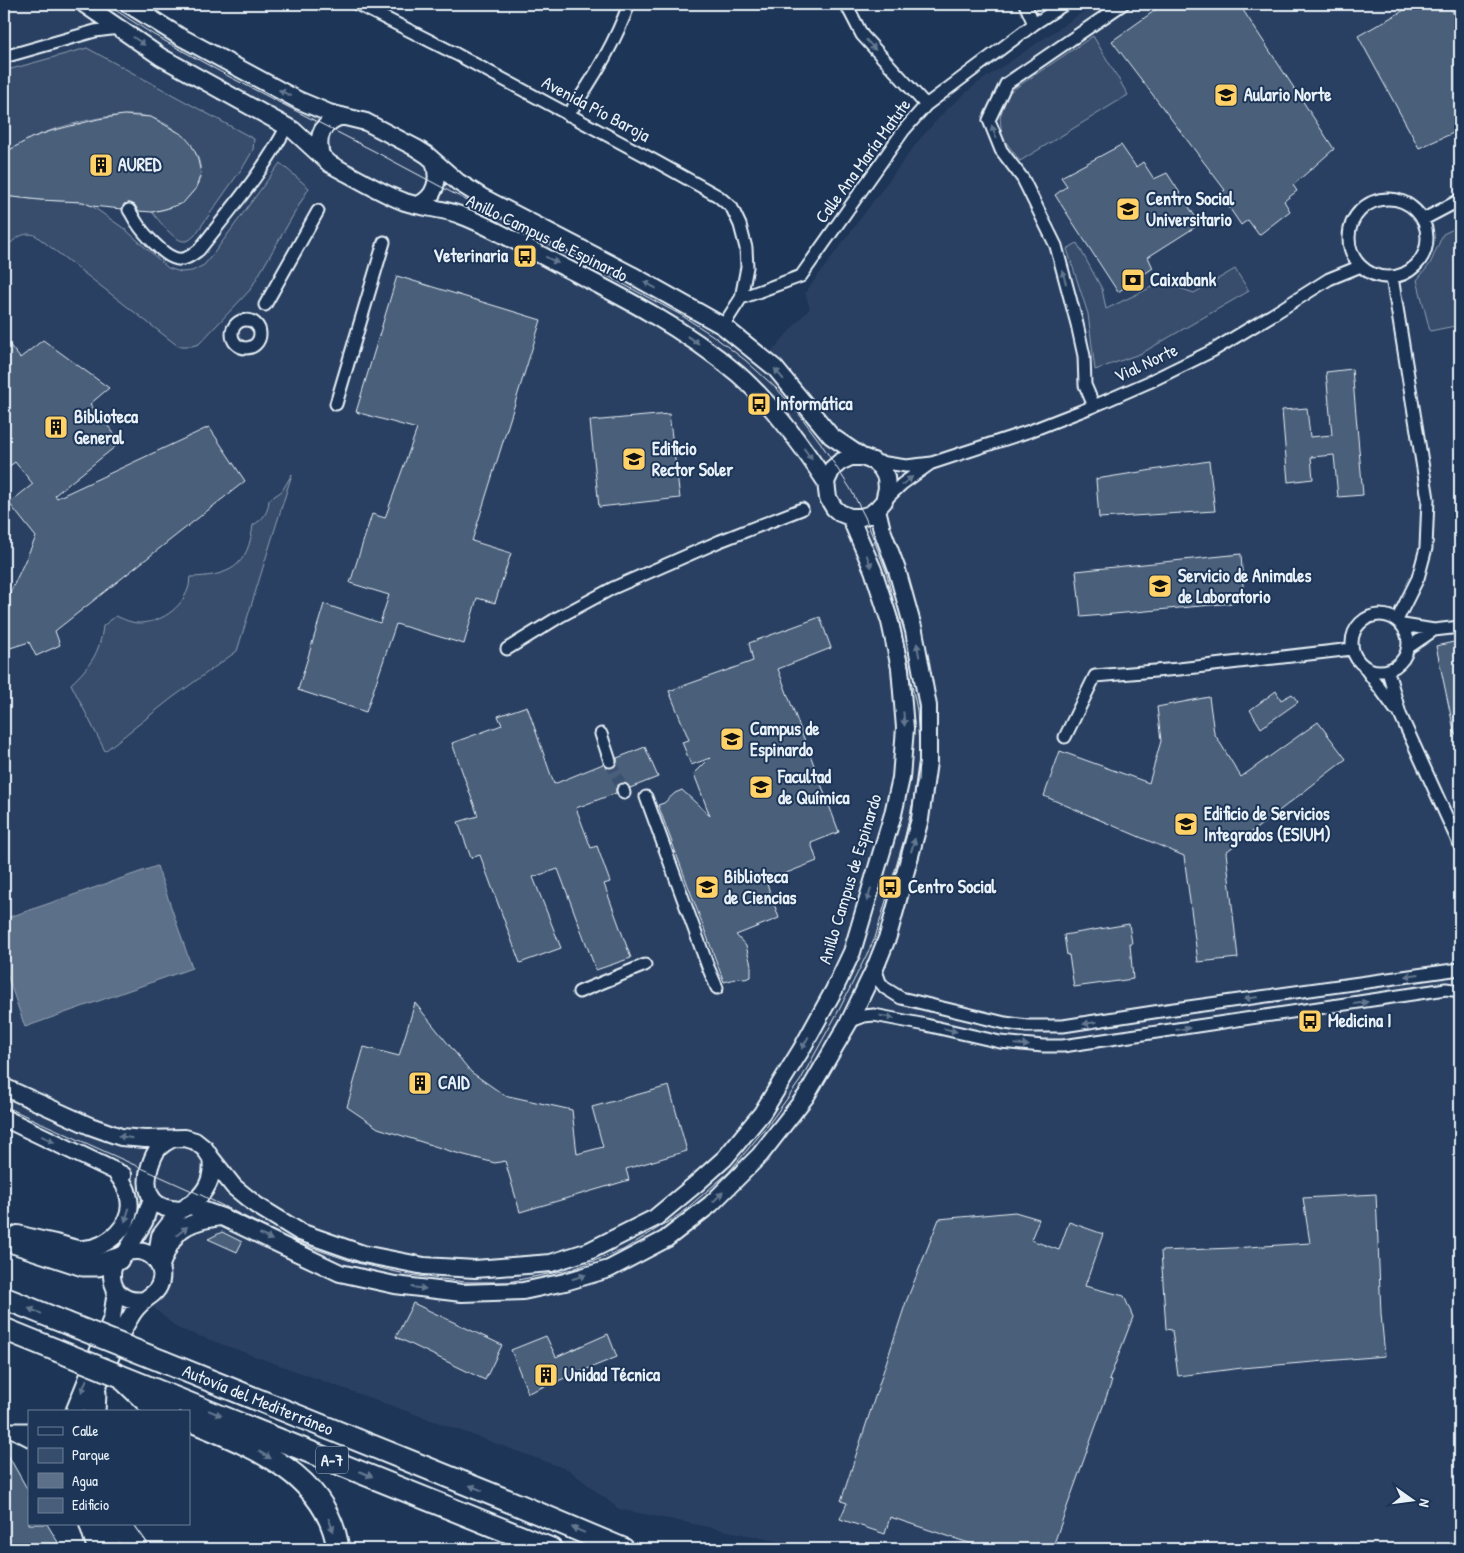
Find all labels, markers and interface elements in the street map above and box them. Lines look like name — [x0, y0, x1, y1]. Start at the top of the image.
one-way arrow — [132, 36, 146, 46]
one-way arrow — [865, 38, 877, 50]
street label: Avenida Pío Baroja — [538, 70, 655, 148]
school or university icon: Aulario Norte — [1213, 82, 1239, 108]
place label: Aulario Norte — [1244, 82, 1332, 107]
one-way arrow — [277, 89, 292, 97]
street label: Calle Ana María Matute — [809, 93, 916, 228]
one-way arrow — [990, 124, 998, 139]
building icon: AURED — [88, 152, 114, 178]
place label: AURED — [118, 152, 162, 177]
place label: Centro Social Universitario — [1146, 186, 1235, 232]
street label: Anillo Campus de Espinardo — [462, 188, 632, 287]
school or university icon: Centro Social Universitario — [1115, 196, 1141, 222]
place label: Veterinaria — [433, 243, 509, 268]
bus stop icon: Veterinaria — [512, 243, 538, 269]
one-way arrow — [545, 256, 559, 264]
bank icon: Caixabank — [1120, 267, 1146, 293]
place label: Caixabank — [1150, 267, 1217, 292]
one-way arrow — [1060, 269, 1068, 284]
one-way arrow — [643, 281, 658, 289]
one-way arrow — [687, 335, 700, 345]
street label: Vial Norte — [1110, 337, 1182, 388]
one-way arrow — [773, 368, 784, 381]
bus stop icon: Informática — [746, 391, 772, 417]
place label: Informática — [776, 391, 854, 416]
place label: Biblioteca General — [74, 404, 139, 450]
building icon: Biblioteca General — [43, 414, 69, 440]
place label: Edificio Rector Soler — [652, 436, 733, 482]
school or university icon: Edificio Rector Soler — [621, 446, 647, 472]
one-way arrow — [803, 447, 813, 461]
one-way arrow — [900, 476, 914, 486]
one-way arrow — [866, 554, 874, 568]
place label: Servicio de Animales de Laboratorio — [1178, 563, 1312, 609]
school or university icon: Servicio de Animales de Laboratorio — [1147, 573, 1173, 599]
one-way arrow — [913, 642, 921, 658]
one-way arrow — [901, 711, 909, 727]
place label: Campus de Espinardo — [750, 716, 820, 763]
school or university icon: Campus de Espinardo — [719, 726, 745, 752]
place label: Facultad de Química — [777, 764, 851, 810]
school or university icon: Facultad de Química — [748, 774, 774, 800]
street label: Anillo Campus de Espinardo — [812, 791, 887, 967]
place label: Edificio de Servicios Integrados (ESIUM) — [1204, 801, 1331, 848]
school or university icon: Edificio de Servicios Integrados (ESIUM) — [1173, 811, 1199, 837]
one-way arrow — [909, 838, 917, 853]
place label: Biblioteca de Ciencias — [724, 864, 797, 910]
school or university icon: Biblioteca de Ciencias — [694, 874, 720, 900]
bus stop icon: Centro Social — [877, 874, 903, 900]
place label: Centro Social — [908, 874, 997, 899]
one-way arrow — [865, 887, 873, 902]
one-way arrow — [1404, 972, 1420, 980]
one-way arrow — [1243, 994, 1259, 1002]
one-way arrow — [1354, 998, 1370, 1006]
bus stop icon: Medicina I — [1297, 1008, 1323, 1034]
place label: Medicina I — [1328, 1008, 1392, 1033]
one-way arrow — [879, 1013, 895, 1021]
one-way arrow — [1082, 1019, 1098, 1027]
one-way arrow — [1176, 1025, 1192, 1033]
one-way arrow — [942, 1027, 957, 1035]
one-way arrow — [800, 1036, 809, 1050]
one-way arrow — [1014, 1041, 1030, 1049]
building icon: CAID — [407, 1070, 433, 1096]
place label: CAID — [438, 1070, 470, 1095]
one-way arrow — [117, 1132, 133, 1140]
one-way arrow — [41, 1135, 55, 1143]
one-way arrow — [712, 1191, 724, 1203]
one-way arrow — [123, 1208, 131, 1223]
one-way arrow — [175, 1226, 189, 1236]
one-way arrow — [259, 1234, 273, 1242]
one-way arrow — [572, 1273, 587, 1281]
one-way arrow — [411, 1284, 427, 1292]
one-way arrow — [28, 1306, 42, 1314]
street label: Autovía del Mediterráneo — [179, 1358, 337, 1441]
building icon: Unidad Técnica — [533, 1362, 559, 1388]
place label: Unidad Técnica — [564, 1362, 661, 1387]
one-way arrow — [80, 1379, 88, 1394]
legend — [28, 1410, 190, 1526]
one-way arrow — [208, 1410, 222, 1418]
text: Calle — [72, 1420, 99, 1441]
text: Parque — [72, 1444, 110, 1465]
road number: A-7 — [316, 1446, 348, 1474]
one-way arrow — [257, 1451, 272, 1459]
text: Agua — [72, 1470, 98, 1491]
one-way arrow — [359, 1470, 374, 1478]
north arrow — [1386, 1476, 1436, 1526]
one-way arrow — [468, 1484, 483, 1492]
text: Edificio — [72, 1494, 109, 1515]
text: N — [1415, 1497, 1435, 1510]
one-way arrow — [328, 1517, 335, 1532]
one-way arrow — [571, 1526, 585, 1534]

